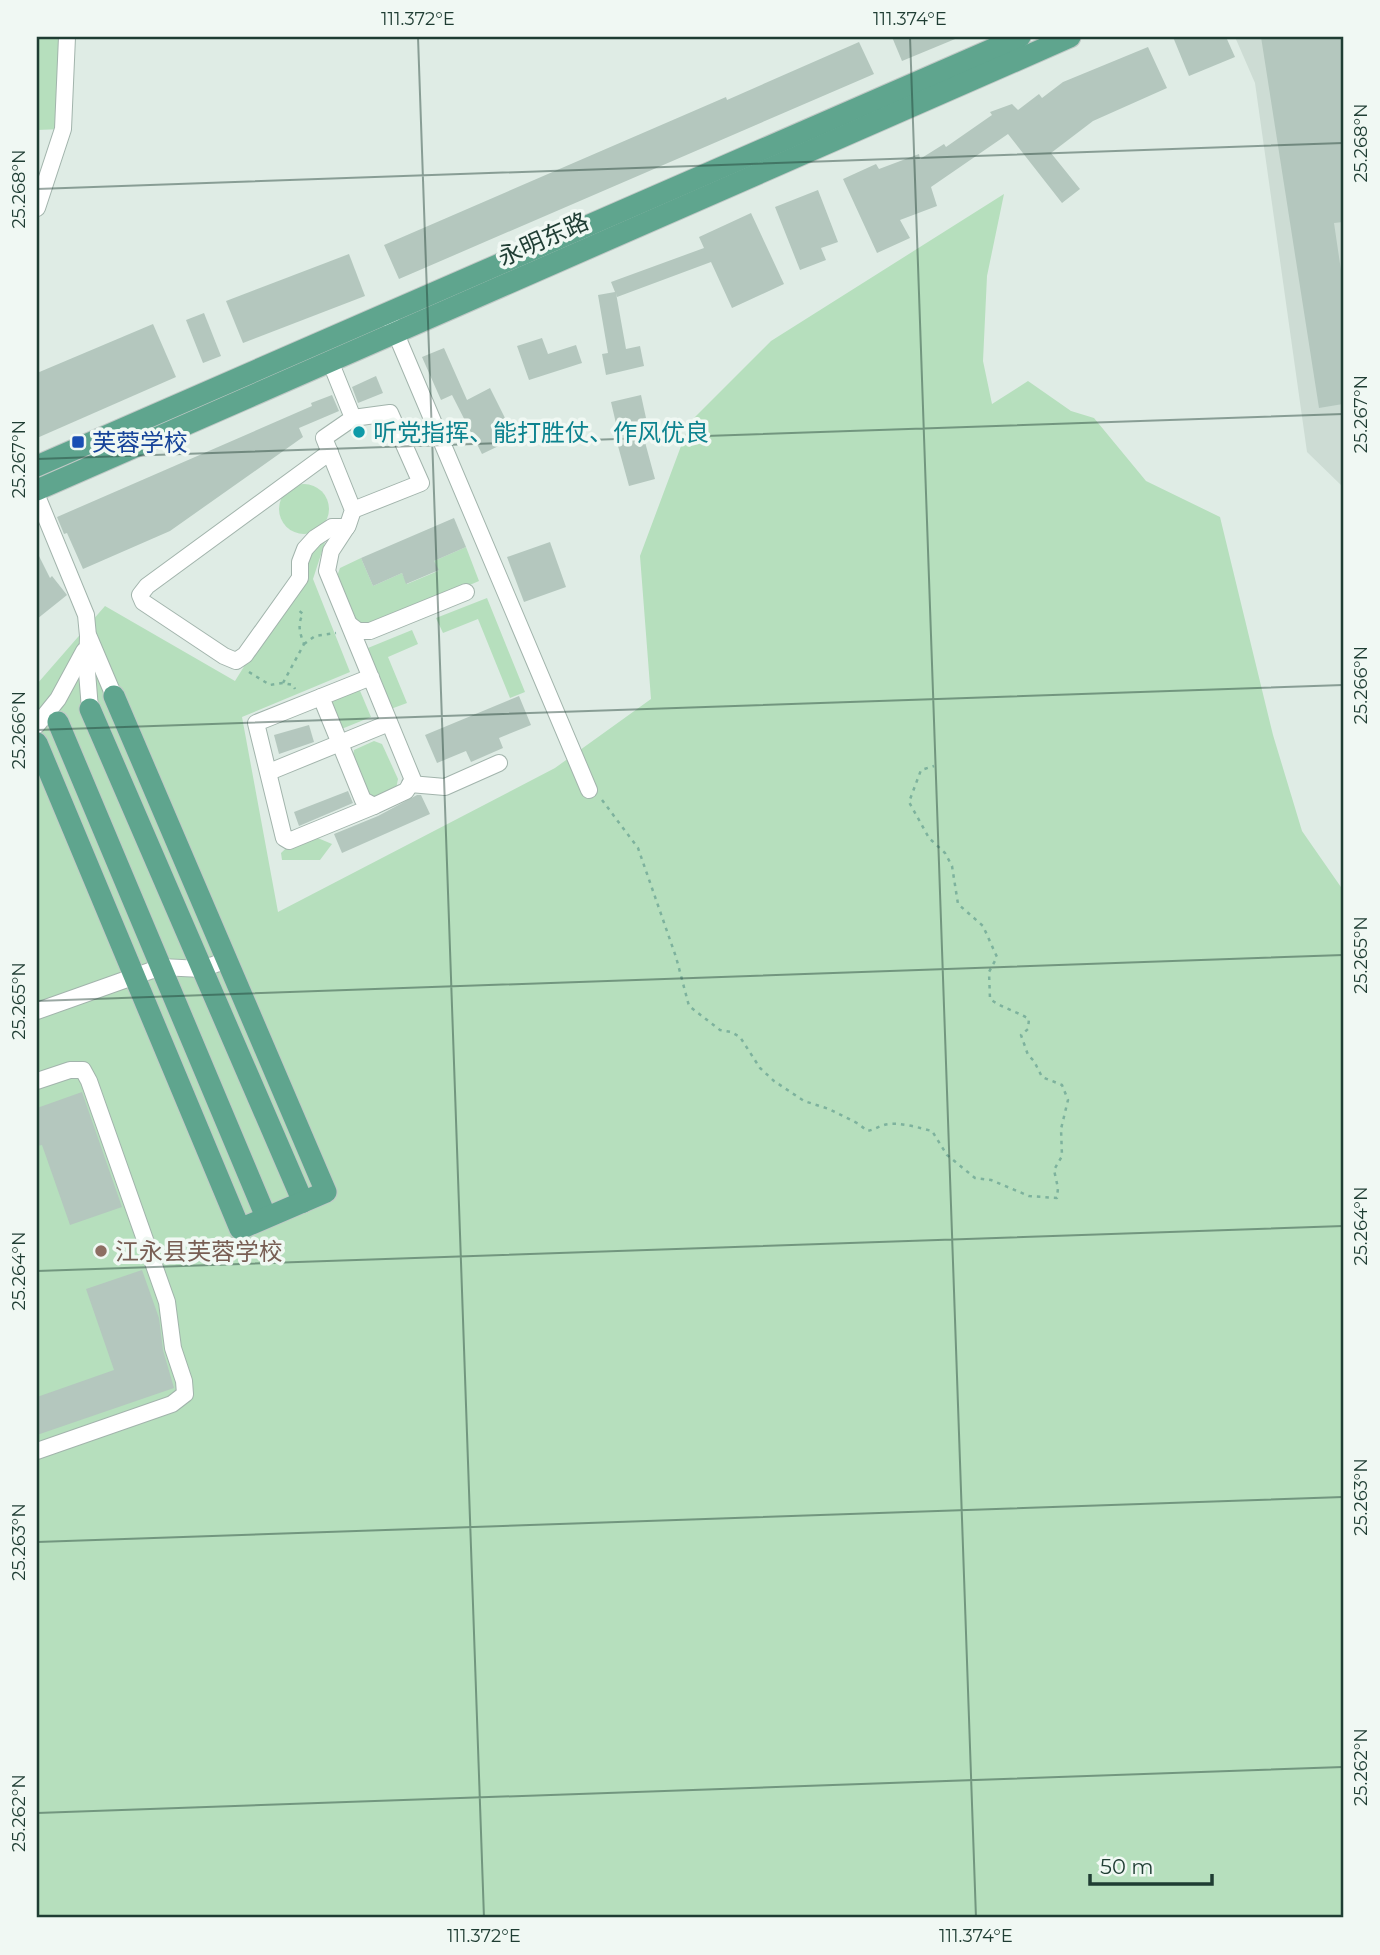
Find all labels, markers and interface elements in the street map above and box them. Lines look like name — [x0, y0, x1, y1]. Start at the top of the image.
text: 111.372°E — [381, 8, 455, 30]
text: 111.374°E — [873, 8, 947, 30]
text: 25.268°N — [1350, 103, 1372, 183]
text: 25.268°N — [8, 149, 30, 229]
street label: 永明东路 — [493, 206, 593, 272]
text: 25.267°N — [1350, 375, 1372, 453]
place label: 听党指挥、能打胜仗、作风优良 — [373, 418, 709, 447]
text: 25.267°N — [8, 420, 30, 498]
marker: 听党指挥、能打胜仗、作风优良 — [351, 424, 367, 440]
place label: 芙蓉学校 — [92, 428, 188, 457]
marker: 芙蓉学校 — [70, 434, 86, 450]
text: 25.266°N — [1350, 646, 1372, 724]
text: 25.266°N — [8, 691, 30, 769]
text: 25.265°N — [1350, 916, 1372, 994]
text: 25.265°N — [8, 962, 30, 1040]
text: 25.264°N — [1350, 1186, 1372, 1266]
text: 25.264°N — [8, 1231, 30, 1311]
place label: 江永县芙蓉学校 — [115, 1237, 283, 1266]
marker: 江永县芙蓉学校 — [93, 1243, 109, 1259]
text: 25.263°N — [1350, 1458, 1372, 1536]
text: 25.263°N — [8, 1503, 30, 1581]
text: 25.262°N — [1350, 1728, 1372, 1806]
text: 25.262°N — [8, 1774, 30, 1852]
scale bar — [1090, 1843, 1212, 1887]
text: 50 m — [1100, 1854, 1154, 1879]
text: 111.372°E — [447, 1925, 521, 1947]
text: 111.374°E — [939, 1925, 1013, 1947]

